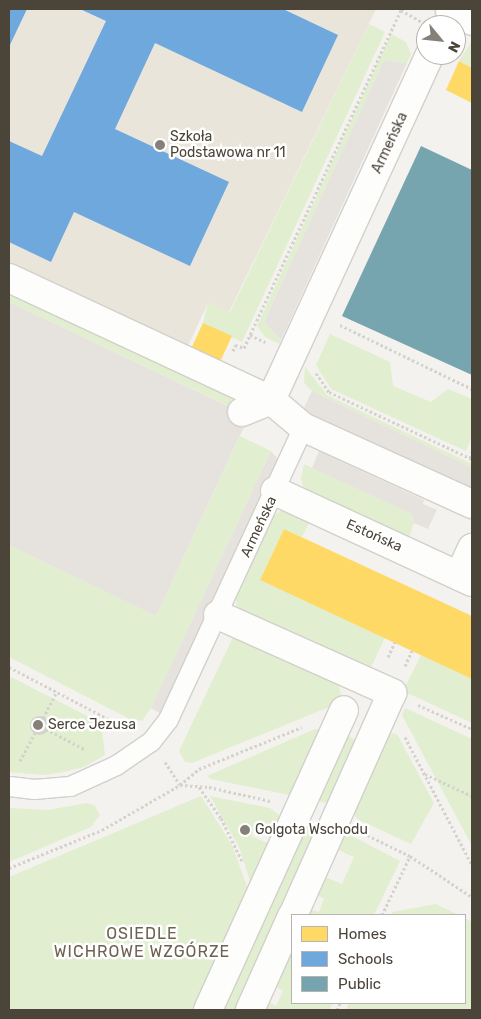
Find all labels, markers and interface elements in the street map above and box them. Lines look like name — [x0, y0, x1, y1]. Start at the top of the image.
north arrow — [416, 15, 466, 65]
text: N — [444, 38, 464, 55]
street label: Armeńska — [369, 110, 411, 176]
place label: Szkoła Podstawowa nr 11 — [170, 129, 286, 162]
marker: Szkoła Podstawowa nr 11 — [154, 139, 166, 151]
street label: Armeńska — [238, 494, 280, 560]
street label: Estońska — [343, 516, 405, 556]
place label: Serce Jezusa — [48, 717, 136, 733]
marker: Serce Jezusa — [32, 719, 44, 731]
place label: Golgota Wschodu — [255, 822, 368, 838]
marker: Golgota Wschodu — [239, 824, 251, 836]
legend — [291, 914, 466, 1004]
district label: OSIEDLE WICHROWE WZGÓRZE — [52, 924, 232, 962]
text: Homes — [338, 925, 387, 943]
text: Schools — [338, 950, 393, 968]
text: Public — [338, 975, 381, 993]

